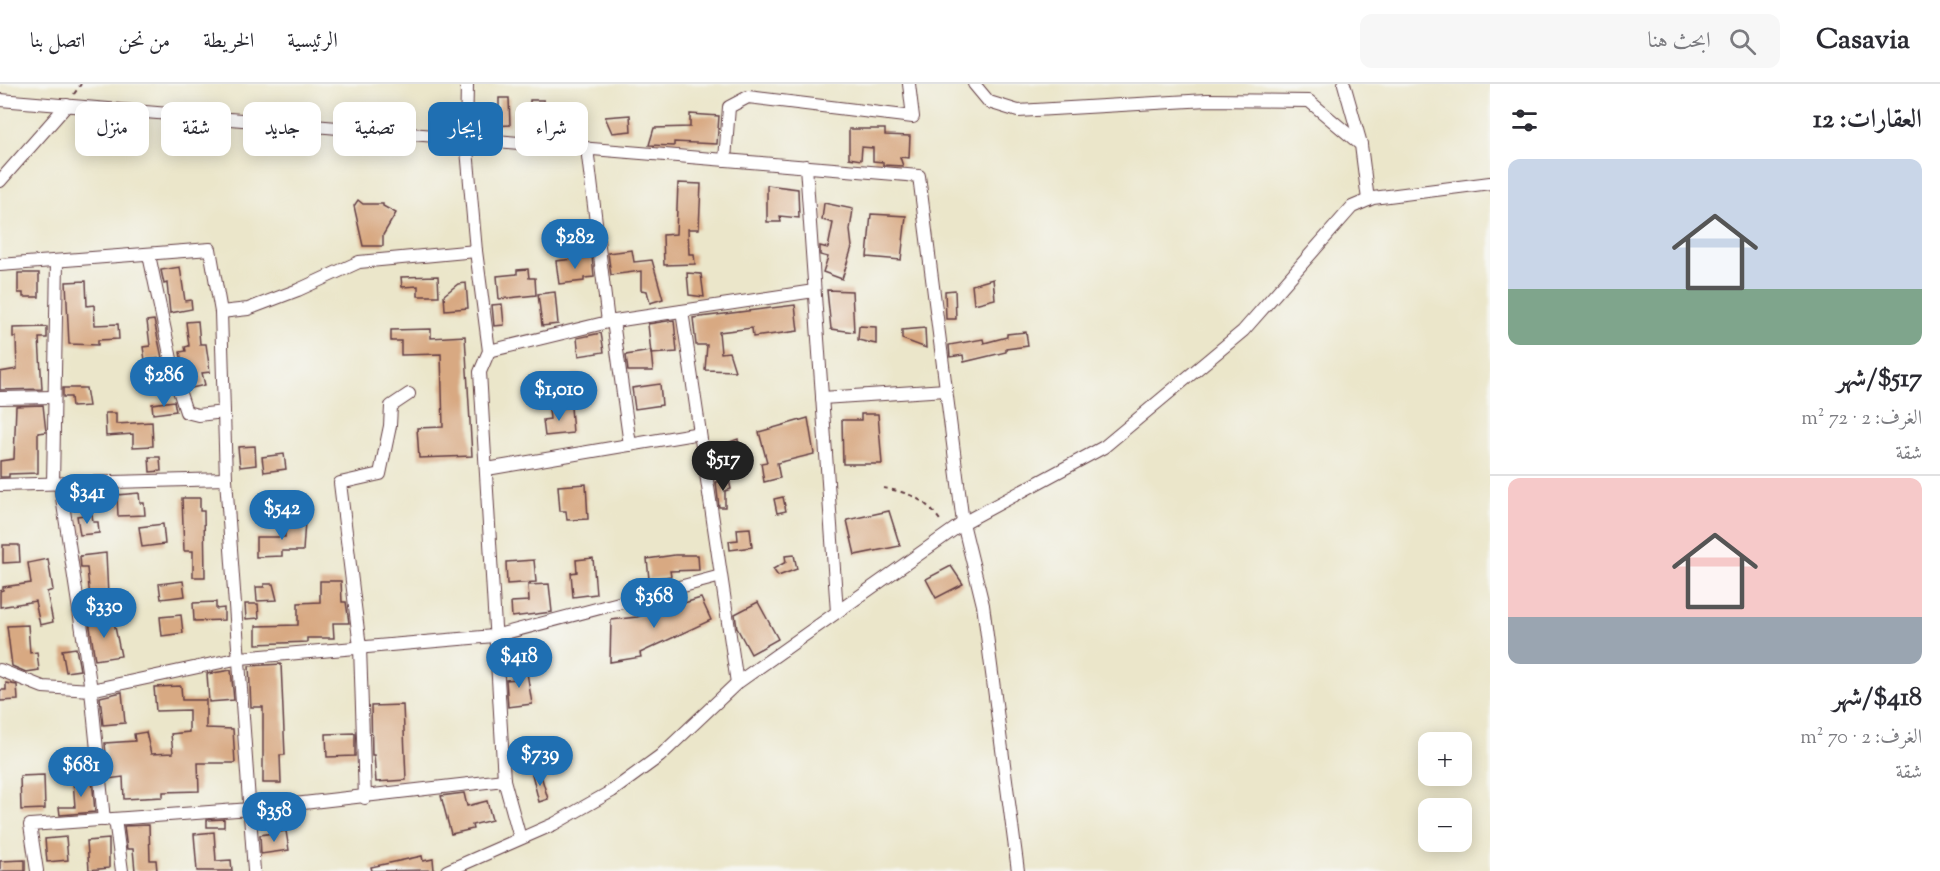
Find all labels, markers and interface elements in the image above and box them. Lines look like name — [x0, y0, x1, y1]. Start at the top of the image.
search box — [1360, 14, 1780, 68]
text: Casavia — [1816, 21, 1910, 61]
icon: search — [1726, 25, 1759, 58]
text: ابحث هنا — [1648, 26, 1711, 58]
text: اتصل بنا — [30, 27, 85, 57]
text: من نحن — [118, 27, 170, 57]
text: الخريطة — [203, 27, 254, 57]
text: الرئيسية — [287, 27, 338, 57]
chip: منزل — [75, 102, 149, 156]
chip: شقة — [161, 102, 231, 156]
chip: جديد — [243, 102, 321, 156]
chip: تصفية — [333, 102, 416, 156]
chip: إيجار — [428, 102, 503, 156]
chip: شراء — [515, 102, 588, 156]
text: العقارات: 12 — [1813, 102, 1922, 139]
icon: filters — [1508, 104, 1541, 137]
icon: home — [1661, 198, 1769, 306]
pin: $282 — [539, 219, 611, 270]
text: $282 — [555, 224, 595, 253]
pin: $286 — [128, 357, 200, 408]
text: $517/شهر — [1837, 361, 1922, 398]
text: $286 — [144, 362, 184, 391]
pin: $1,010 — [510, 371, 608, 422]
text: $1,010 — [534, 376, 584, 405]
text: الغرف: 2 · 72 m² — [1801, 405, 1922, 434]
text: شقة — [1896, 440, 1922, 469]
pin: $517 — [687, 441, 759, 492]
text: $517 — [706, 446, 740, 475]
pin: $341 — [51, 474, 123, 525]
text: $341 — [69, 479, 105, 508]
pin: $542 — [246, 490, 318, 541]
text: $542 — [264, 495, 300, 524]
icon: home — [1661, 517, 1769, 625]
pin: $368 — [618, 578, 690, 629]
text: $368 — [635, 583, 673, 612]
pin: $330 — [68, 588, 140, 639]
text: $330 — [85, 593, 123, 622]
pin: $418 — [483, 638, 555, 689]
text: $418 — [500, 643, 538, 672]
text: $418/شهر — [1833, 680, 1922, 717]
text: الغرف: 2 · 70 m² — [1800, 724, 1922, 753]
map controls — [1418, 732, 1472, 852]
button: + — [1418, 732, 1472, 786]
pin: $739 — [504, 736, 576, 787]
text: $739 — [521, 741, 559, 770]
pin: $681 — [45, 747, 117, 798]
text: $681 — [62, 752, 100, 781]
text: شقة — [1896, 759, 1922, 788]
pin: $358 — [238, 792, 310, 843]
text: $358 — [256, 797, 292, 826]
button: − — [1418, 798, 1472, 852]

